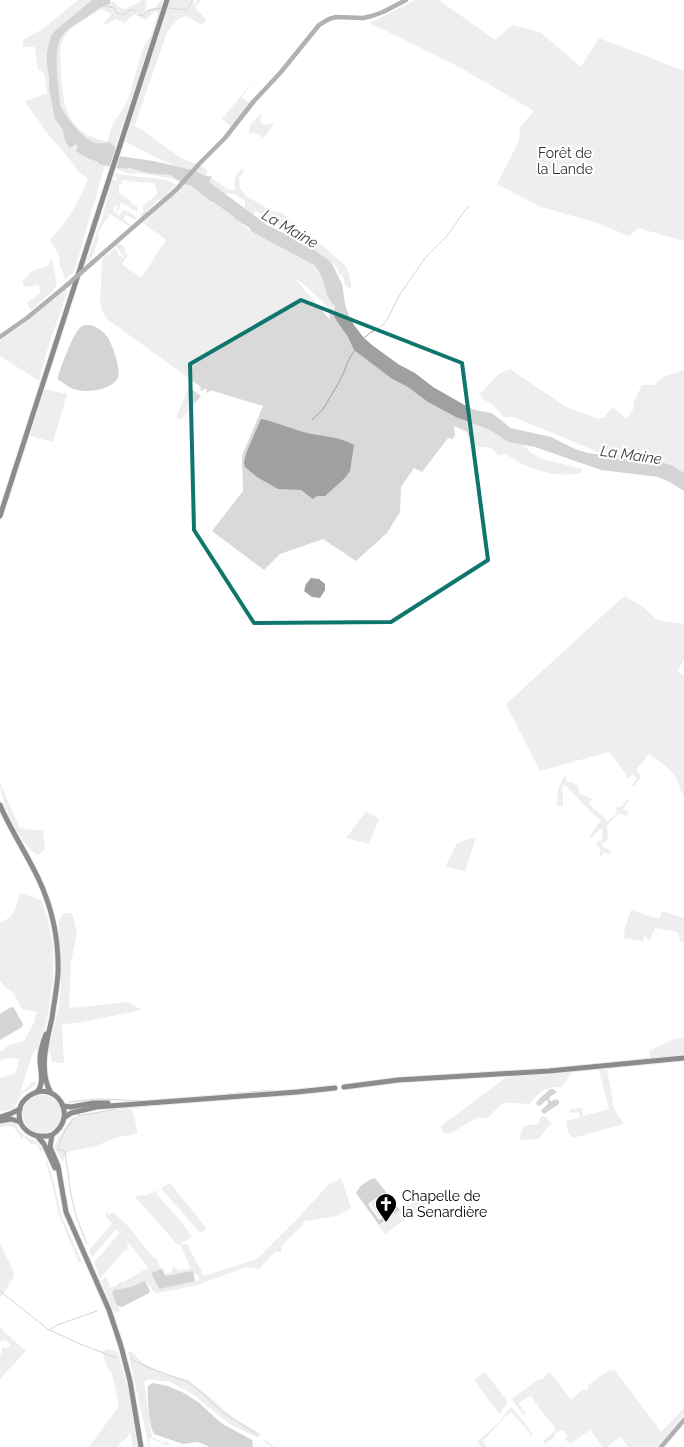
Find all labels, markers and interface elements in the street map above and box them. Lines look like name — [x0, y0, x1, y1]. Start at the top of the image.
park label: Forêt de la Lande — [537, 145, 593, 177]
water label: La Maine — [259, 206, 321, 252]
water label: La Maine — [599, 442, 663, 468]
place label: Chapelle de la Senardière — [402, 1188, 487, 1220]
church icon: Chapelle de la Senardière — [374, 1192, 398, 1223]

